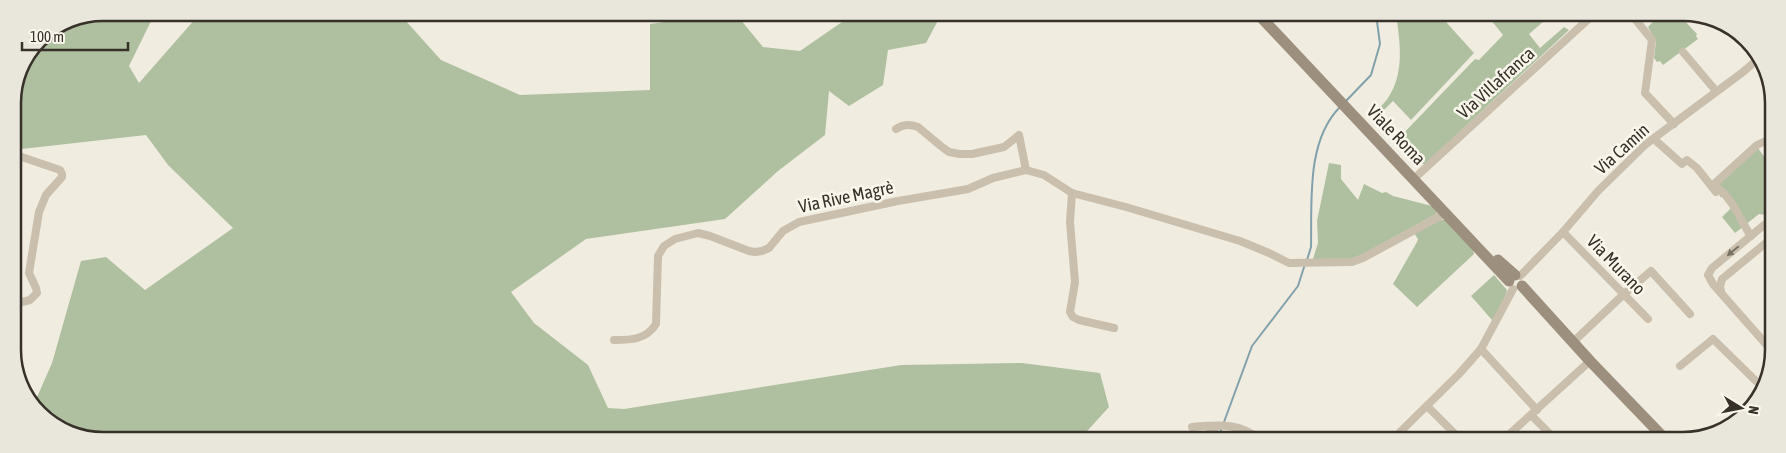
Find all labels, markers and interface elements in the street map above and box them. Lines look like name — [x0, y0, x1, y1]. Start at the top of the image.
scale bar — [22, 20, 129, 52]
text: 100 m — [30, 28, 64, 45]
street label: Via Villafranca — [1453, 42, 1539, 123]
street label: Viale Roma — [1363, 100, 1430, 169]
street label: Via Camin — [1590, 119, 1653, 179]
street label: Via Rive Magrè — [797, 176, 895, 217]
street label: Via Murano — [1583, 230, 1650, 299]
one-way arrow — [1727, 245, 1740, 256]
north arrow — [1716, 383, 1766, 433]
text: N — [1745, 405, 1762, 416]

